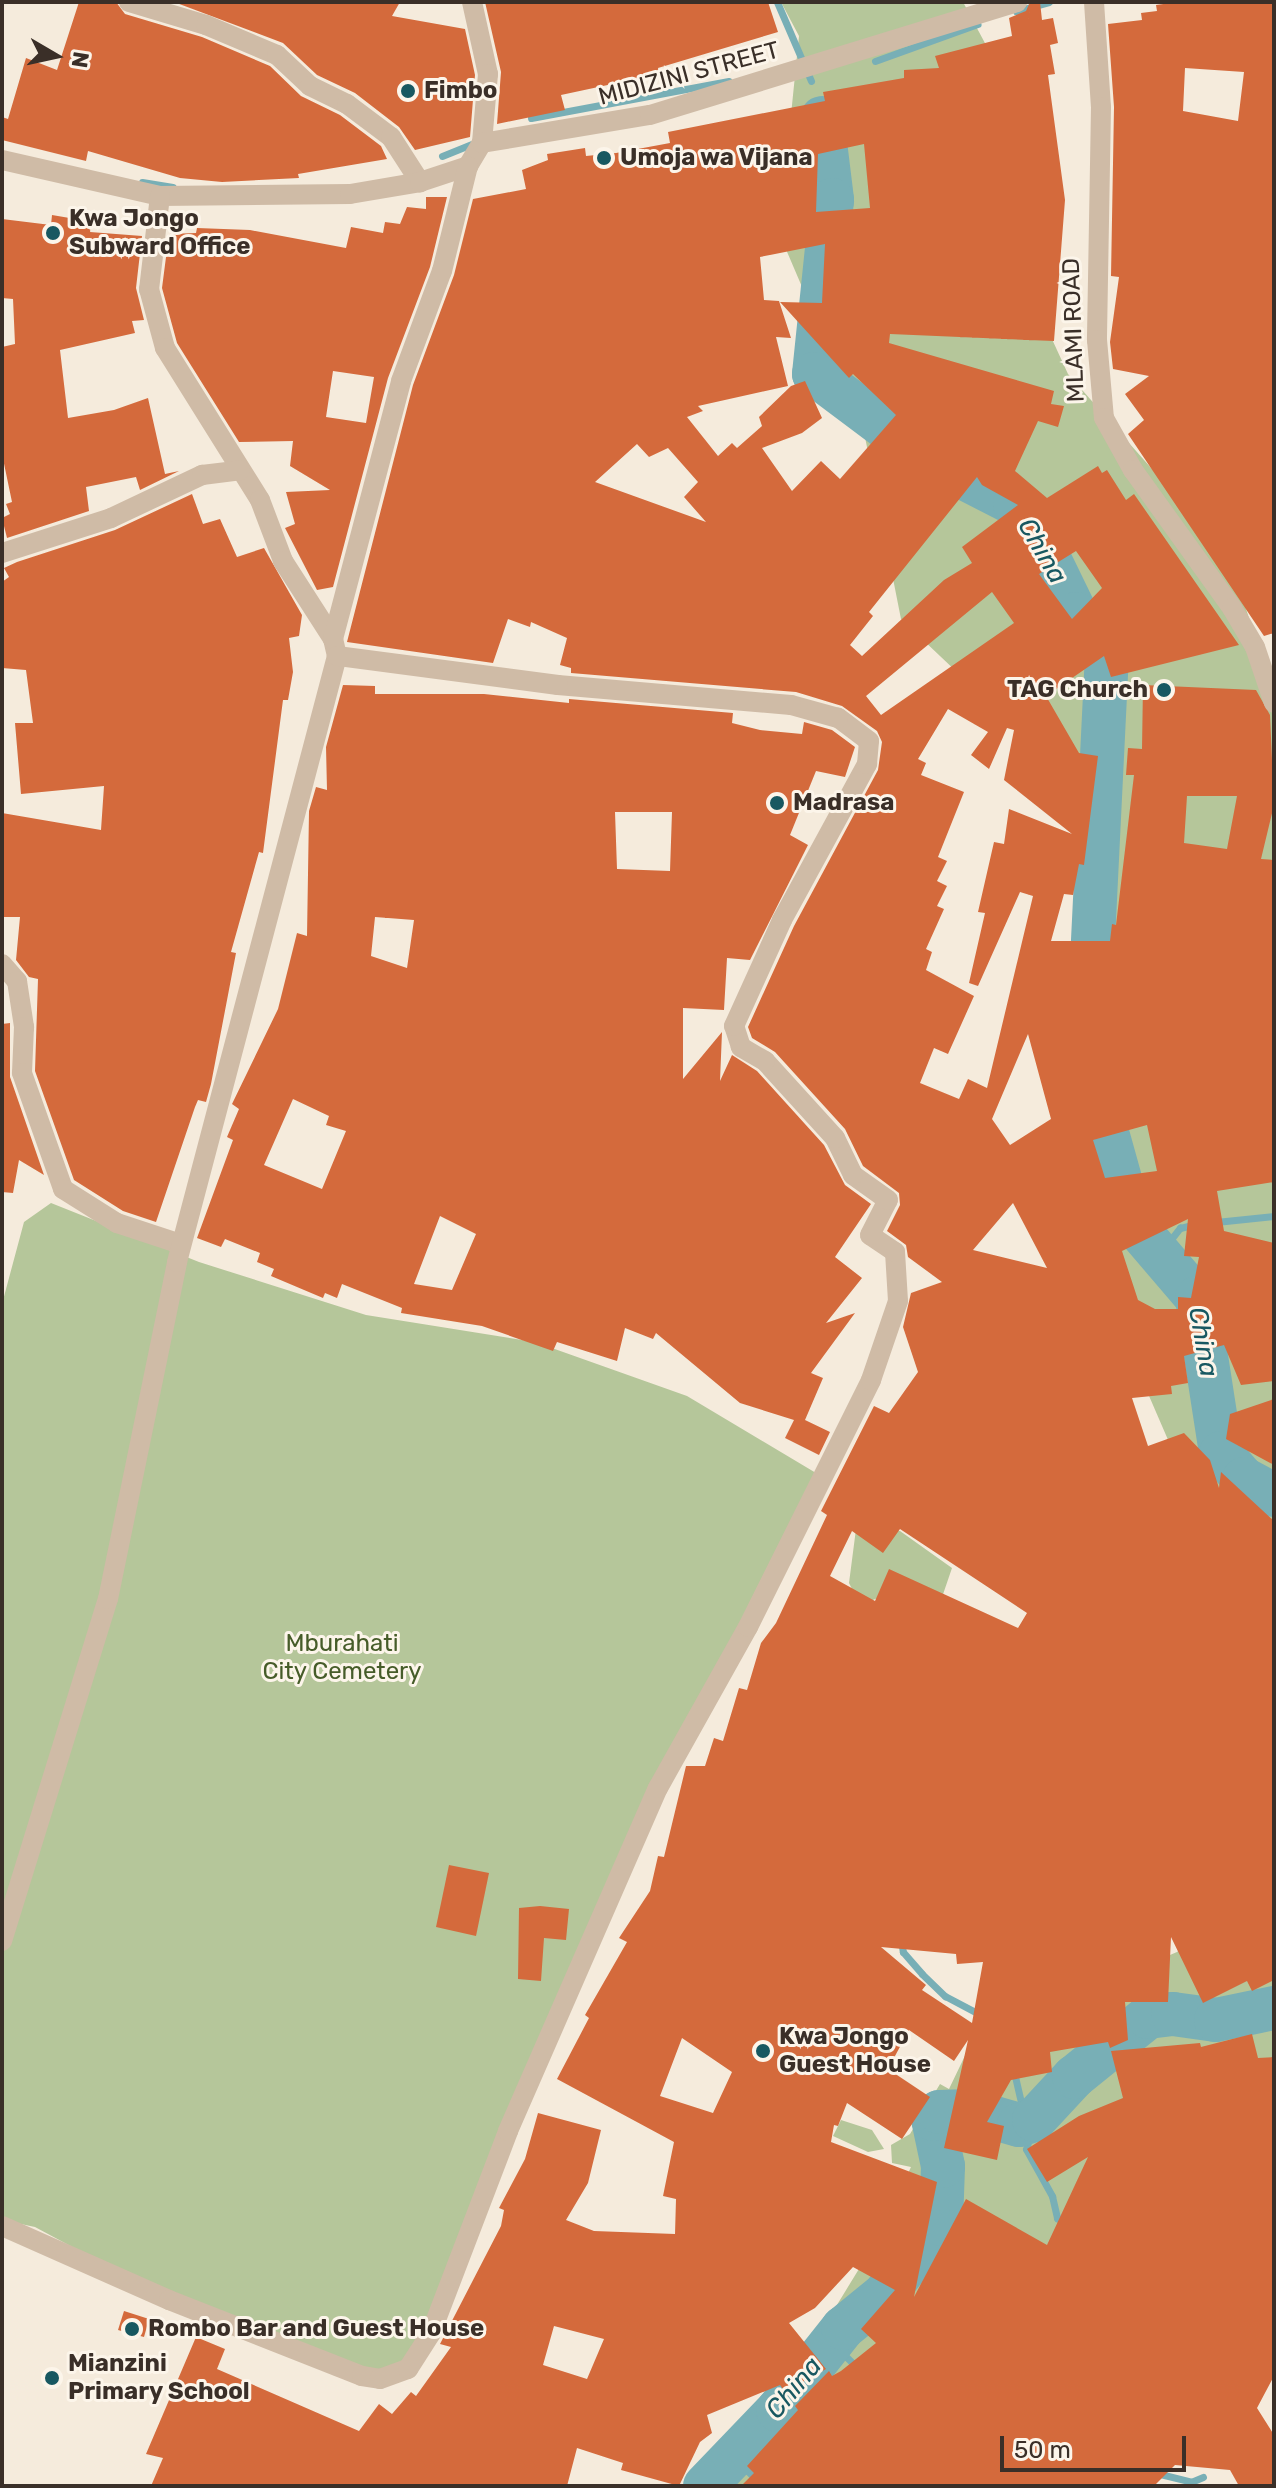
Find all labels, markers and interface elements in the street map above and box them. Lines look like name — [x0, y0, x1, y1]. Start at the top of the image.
north arrow — [16, 16, 96, 96]
street label: MIDIZINI STREET — [595, 36, 783, 112]
text: N — [66, 50, 95, 70]
place label: Fimbo — [424, 77, 497, 105]
marker: Fimbo — [399, 82, 417, 100]
place label: Umoja wa Vijana — [620, 144, 814, 172]
marker: Umoja wa Vijana — [595, 149, 613, 167]
place label: Kwa Jongo Subward Office — [69, 205, 250, 261]
marker: Kwa Jongo Subward Office — [44, 224, 62, 242]
street label: MLAMI ROAD — [1057, 257, 1091, 403]
water label: China — [1011, 513, 1073, 589]
place label: TAG Church — [1007, 676, 1148, 704]
marker: TAG Church — [1155, 681, 1173, 699]
place label: Madrasa — [793, 789, 894, 817]
marker: Madrasa — [768, 794, 786, 812]
water label: China — [1182, 1305, 1224, 1379]
park label: Mburahati City Cemetery — [262, 1630, 422, 1686]
place label: Kwa Jongo Guest House — [779, 2023, 931, 2079]
marker: Kwa Jongo Guest House — [754, 2042, 772, 2060]
place label: Rombo Bar and Guest House — [148, 2315, 485, 2343]
marker: Rombo Bar and Guest House — [123, 2320, 141, 2338]
place label: Mianzini Primary School — [68, 2350, 250, 2406]
water label: China — [759, 2351, 829, 2425]
marker: Mianzini Primary School — [43, 2369, 61, 2387]
scale bar — [1004, 2420, 1190, 2470]
text: 50 m — [1014, 2436, 1071, 2464]

